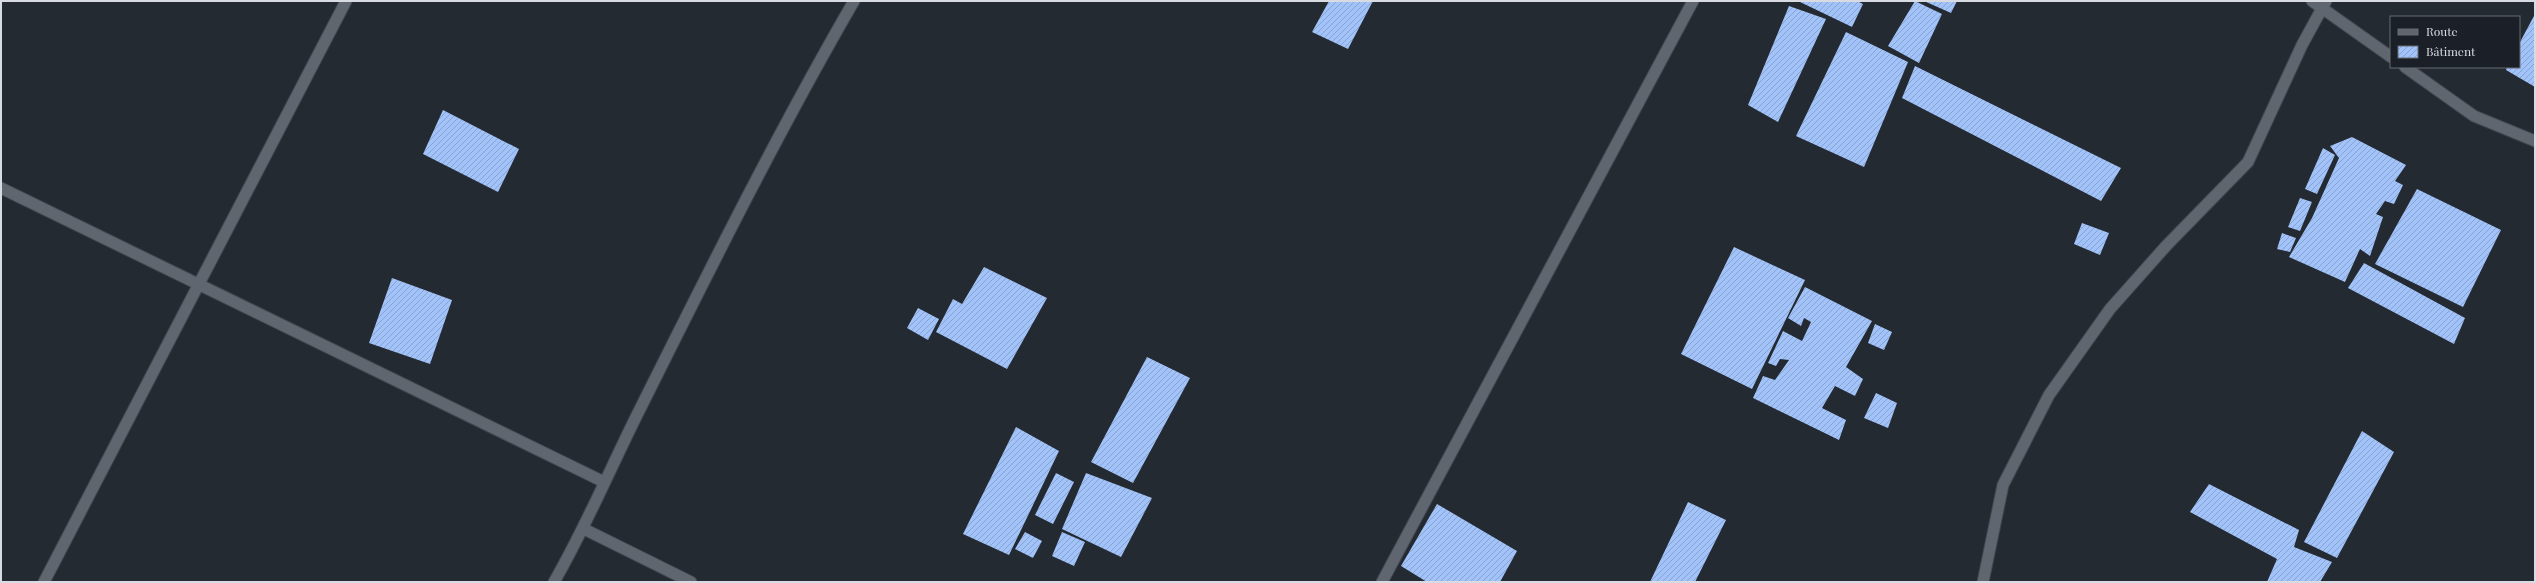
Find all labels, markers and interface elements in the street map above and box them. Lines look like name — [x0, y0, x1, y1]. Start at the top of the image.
legend — [2390, 16, 2520, 68]
text: Route — [2426, 23, 2458, 39]
text: Bâtiment — [2426, 43, 2476, 59]

